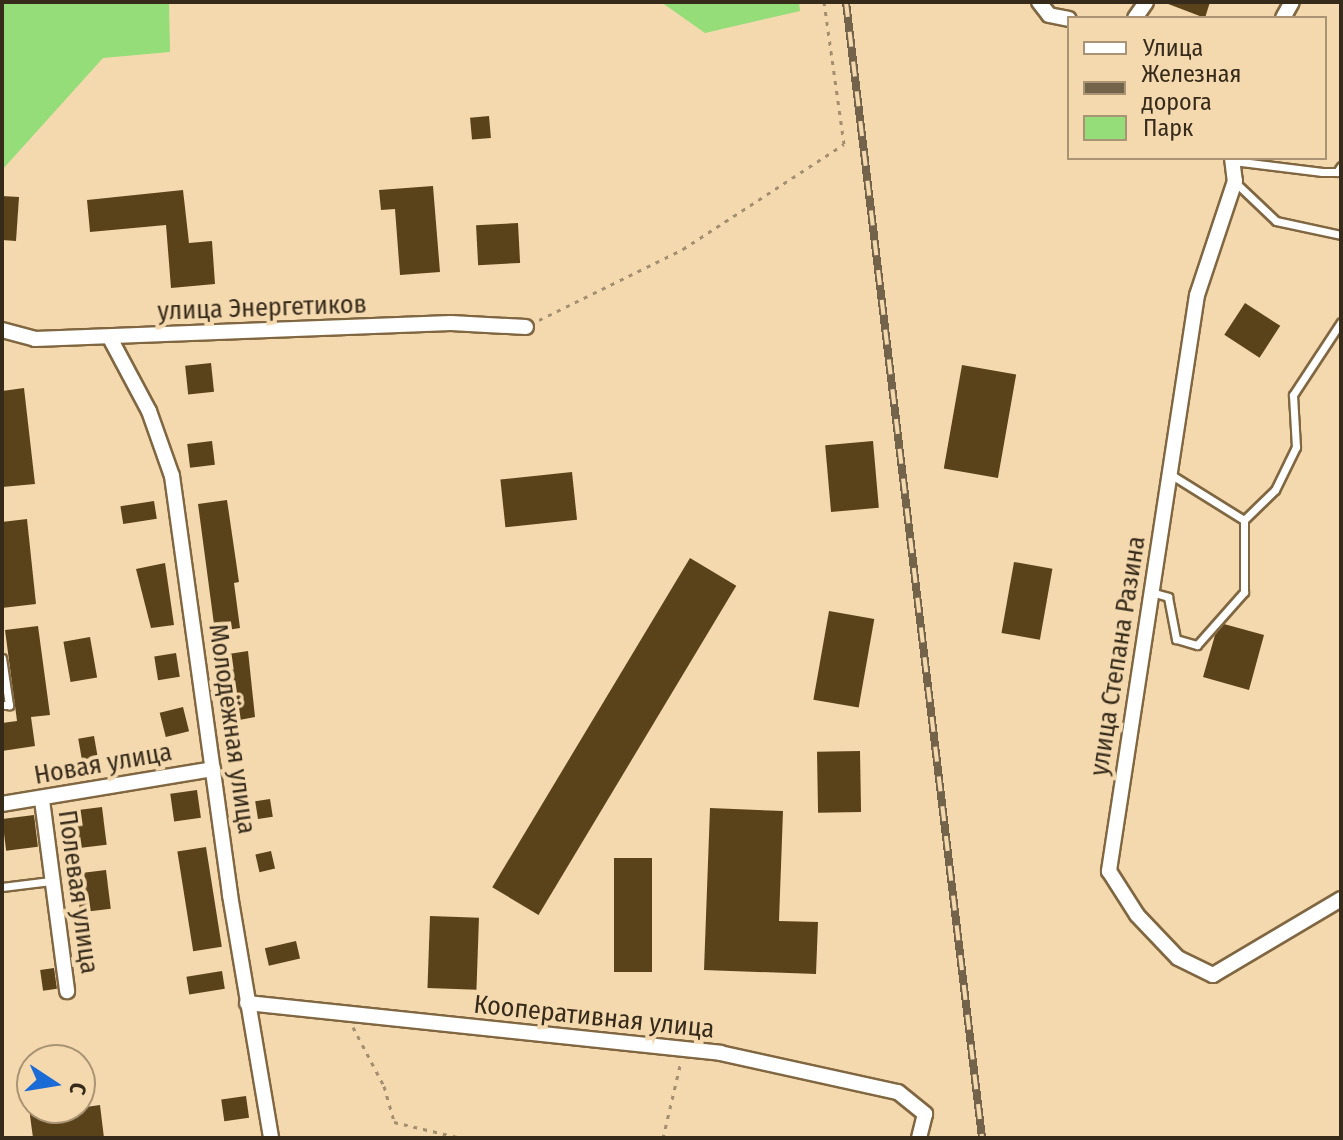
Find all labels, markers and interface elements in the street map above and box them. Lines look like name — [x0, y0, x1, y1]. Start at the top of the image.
legend — [1067, 16, 1327, 160]
text: Улица — [1143, 34, 1203, 62]
text: Железная дорога — [1142, 60, 1241, 116]
text: Парк — [1143, 114, 1193, 142]
street label: улица Энергетиков — [157, 289, 367, 327]
street label: улица Степана Разина — [1084, 534, 1152, 778]
street label: Молодёжная улица — [202, 622, 262, 836]
street label: Новая улица — [32, 737, 174, 791]
street label: Полевая улица — [51, 808, 105, 976]
street label: Кооперативная улица — [472, 989, 716, 1045]
north arrow — [16, 1044, 96, 1124]
text: С — [64, 1080, 92, 1097]

